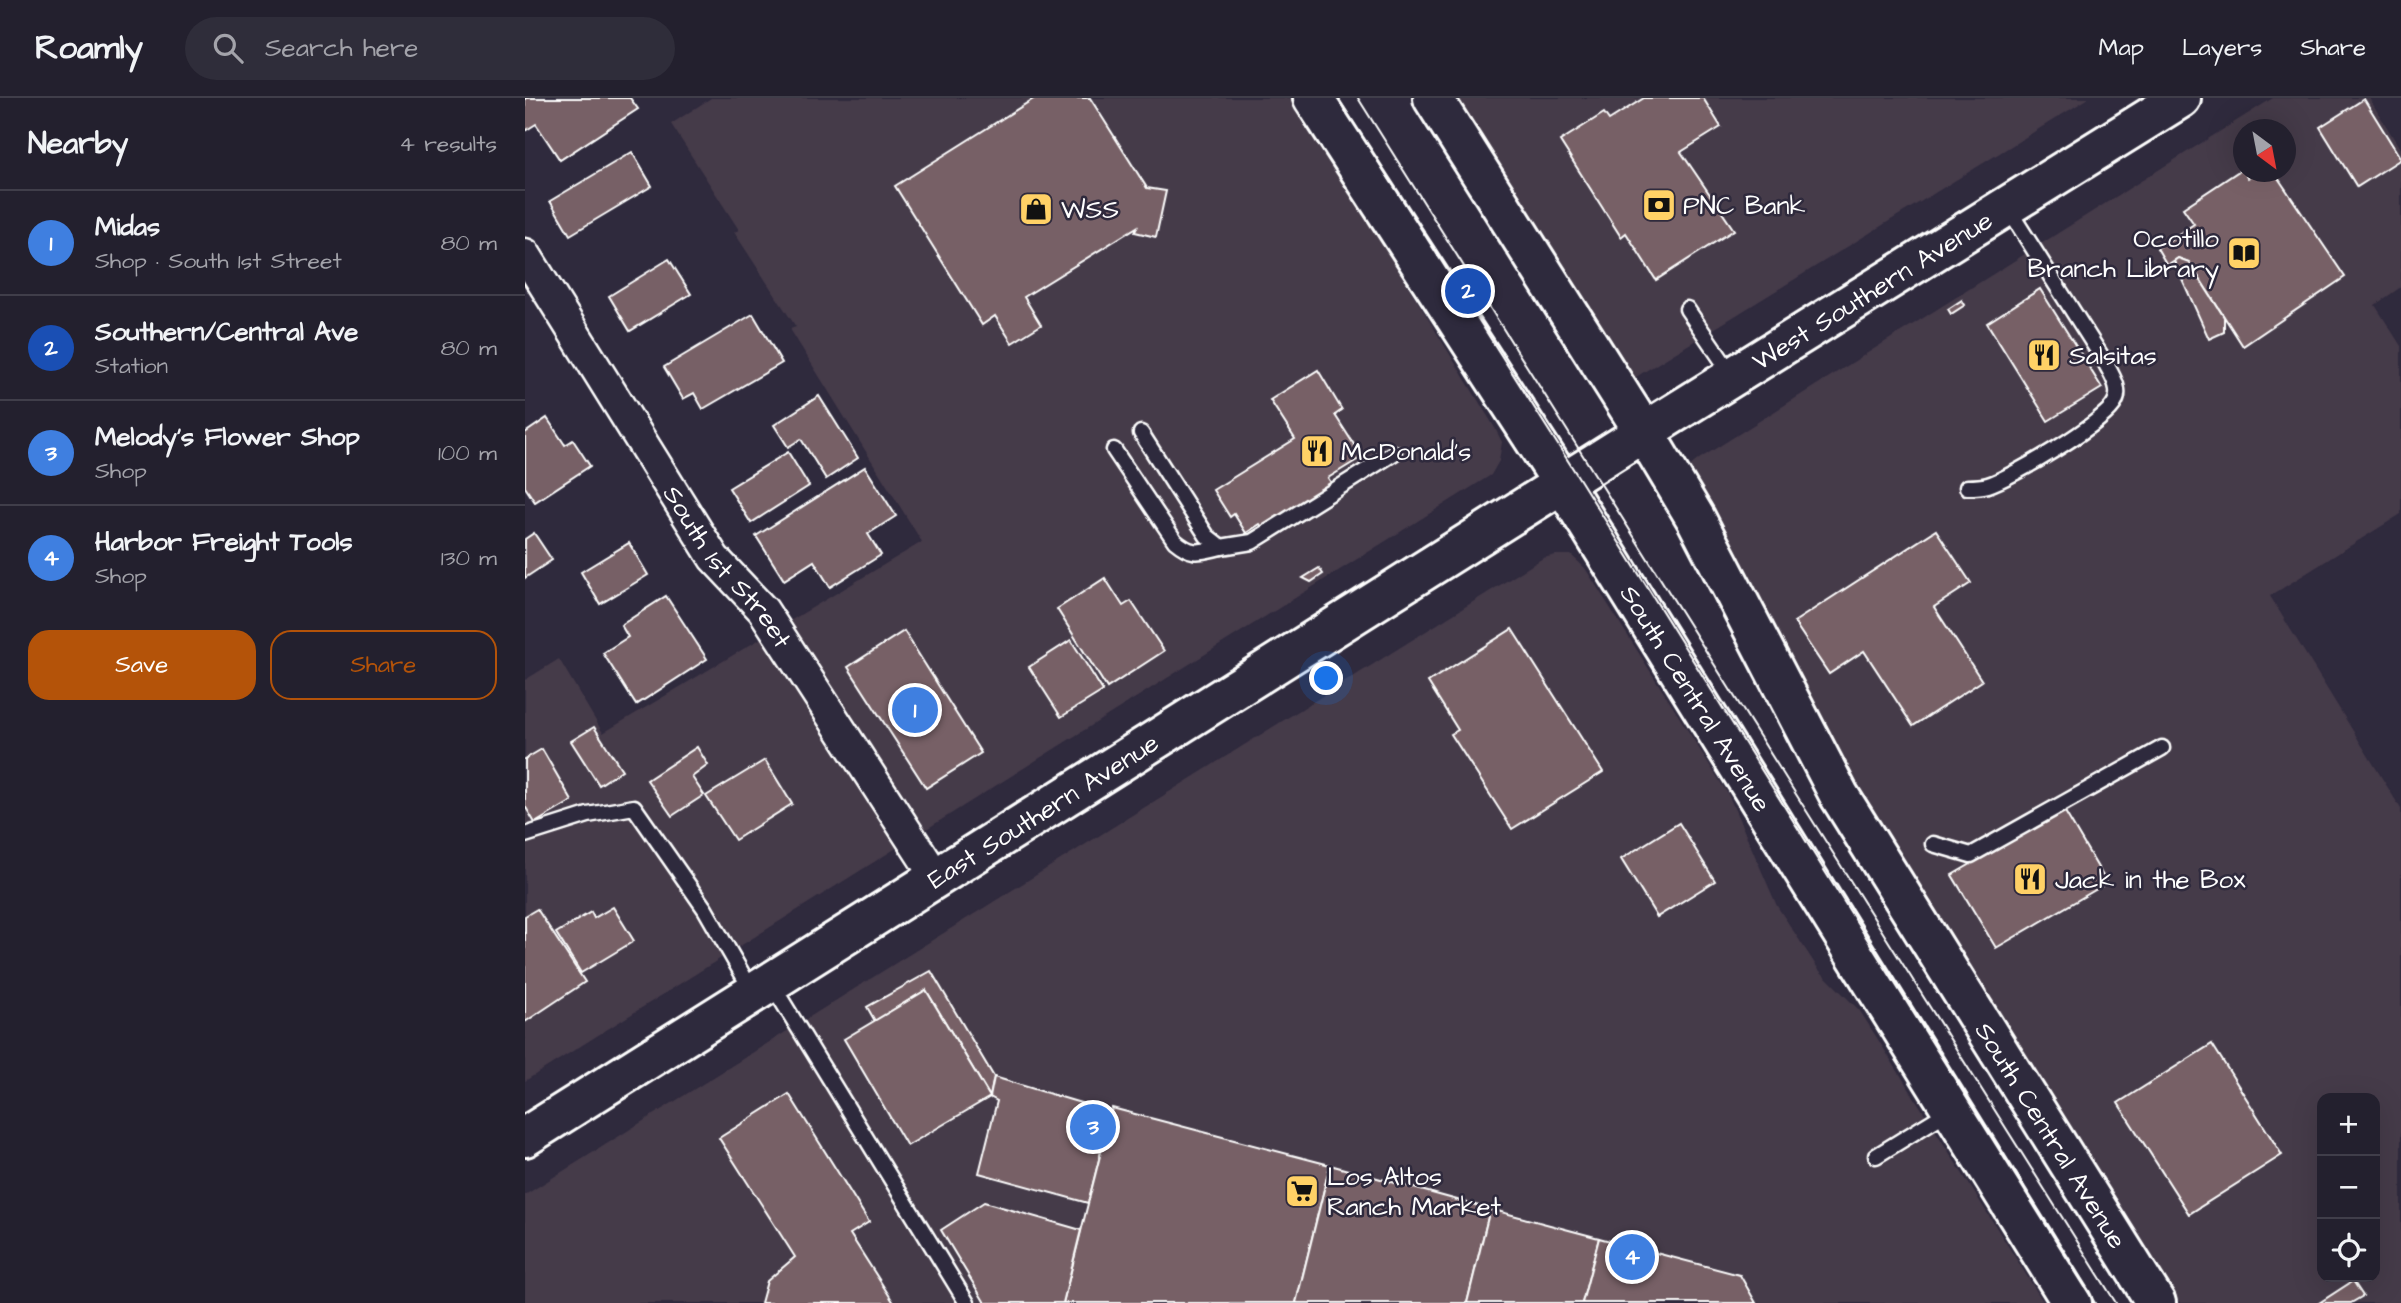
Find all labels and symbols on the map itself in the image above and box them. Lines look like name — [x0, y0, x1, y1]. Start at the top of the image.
north arrow — [2233, 119, 2296, 182]
bank icon: PNC Bank — [1640, 186, 1678, 224]
place label: PNC Bank — [1683, 188, 1805, 224]
shop icon: WSS — [1017, 190, 1055, 228]
place label: WSS — [1061, 192, 1119, 228]
street label: West Southern Avenue — [1745, 203, 2000, 379]
place label: Ocotillo Branch Library — [2027, 221, 2219, 289]
library icon: Ocotillo Branch Library — [2225, 234, 2263, 272]
pin: 2 — [1445, 265, 1491, 317]
restaurant icon: Salsitas — [2025, 336, 2063, 374]
place label: Salsitas — [2069, 338, 2157, 374]
restaurant icon: McDonald's — [1298, 432, 1336, 470]
place label: McDonald's — [1341, 434, 1471, 470]
street label: South 1st Street — [654, 479, 800, 656]
street label: South Central Avenue — [1611, 578, 1779, 819]
your location — [1309, 661, 1343, 695]
pin: 1 — [892, 684, 938, 736]
street label: East Southern Avenue — [921, 725, 1166, 898]
restaurant icon: Jack in the Box — [2011, 860, 2049, 898]
place label: Jack in the Box — [2055, 862, 2246, 898]
street label: South Central Avenue — [1966, 1015, 2135, 1256]
pin: 3 — [1070, 1101, 1116, 1153]
place label: Los Altos Ranch Market — [1327, 1159, 1502, 1225]
supermarket icon: Los Altos Ranch Market — [1283, 1172, 1321, 1210]
pin: 4 — [1609, 1231, 1655, 1283]

